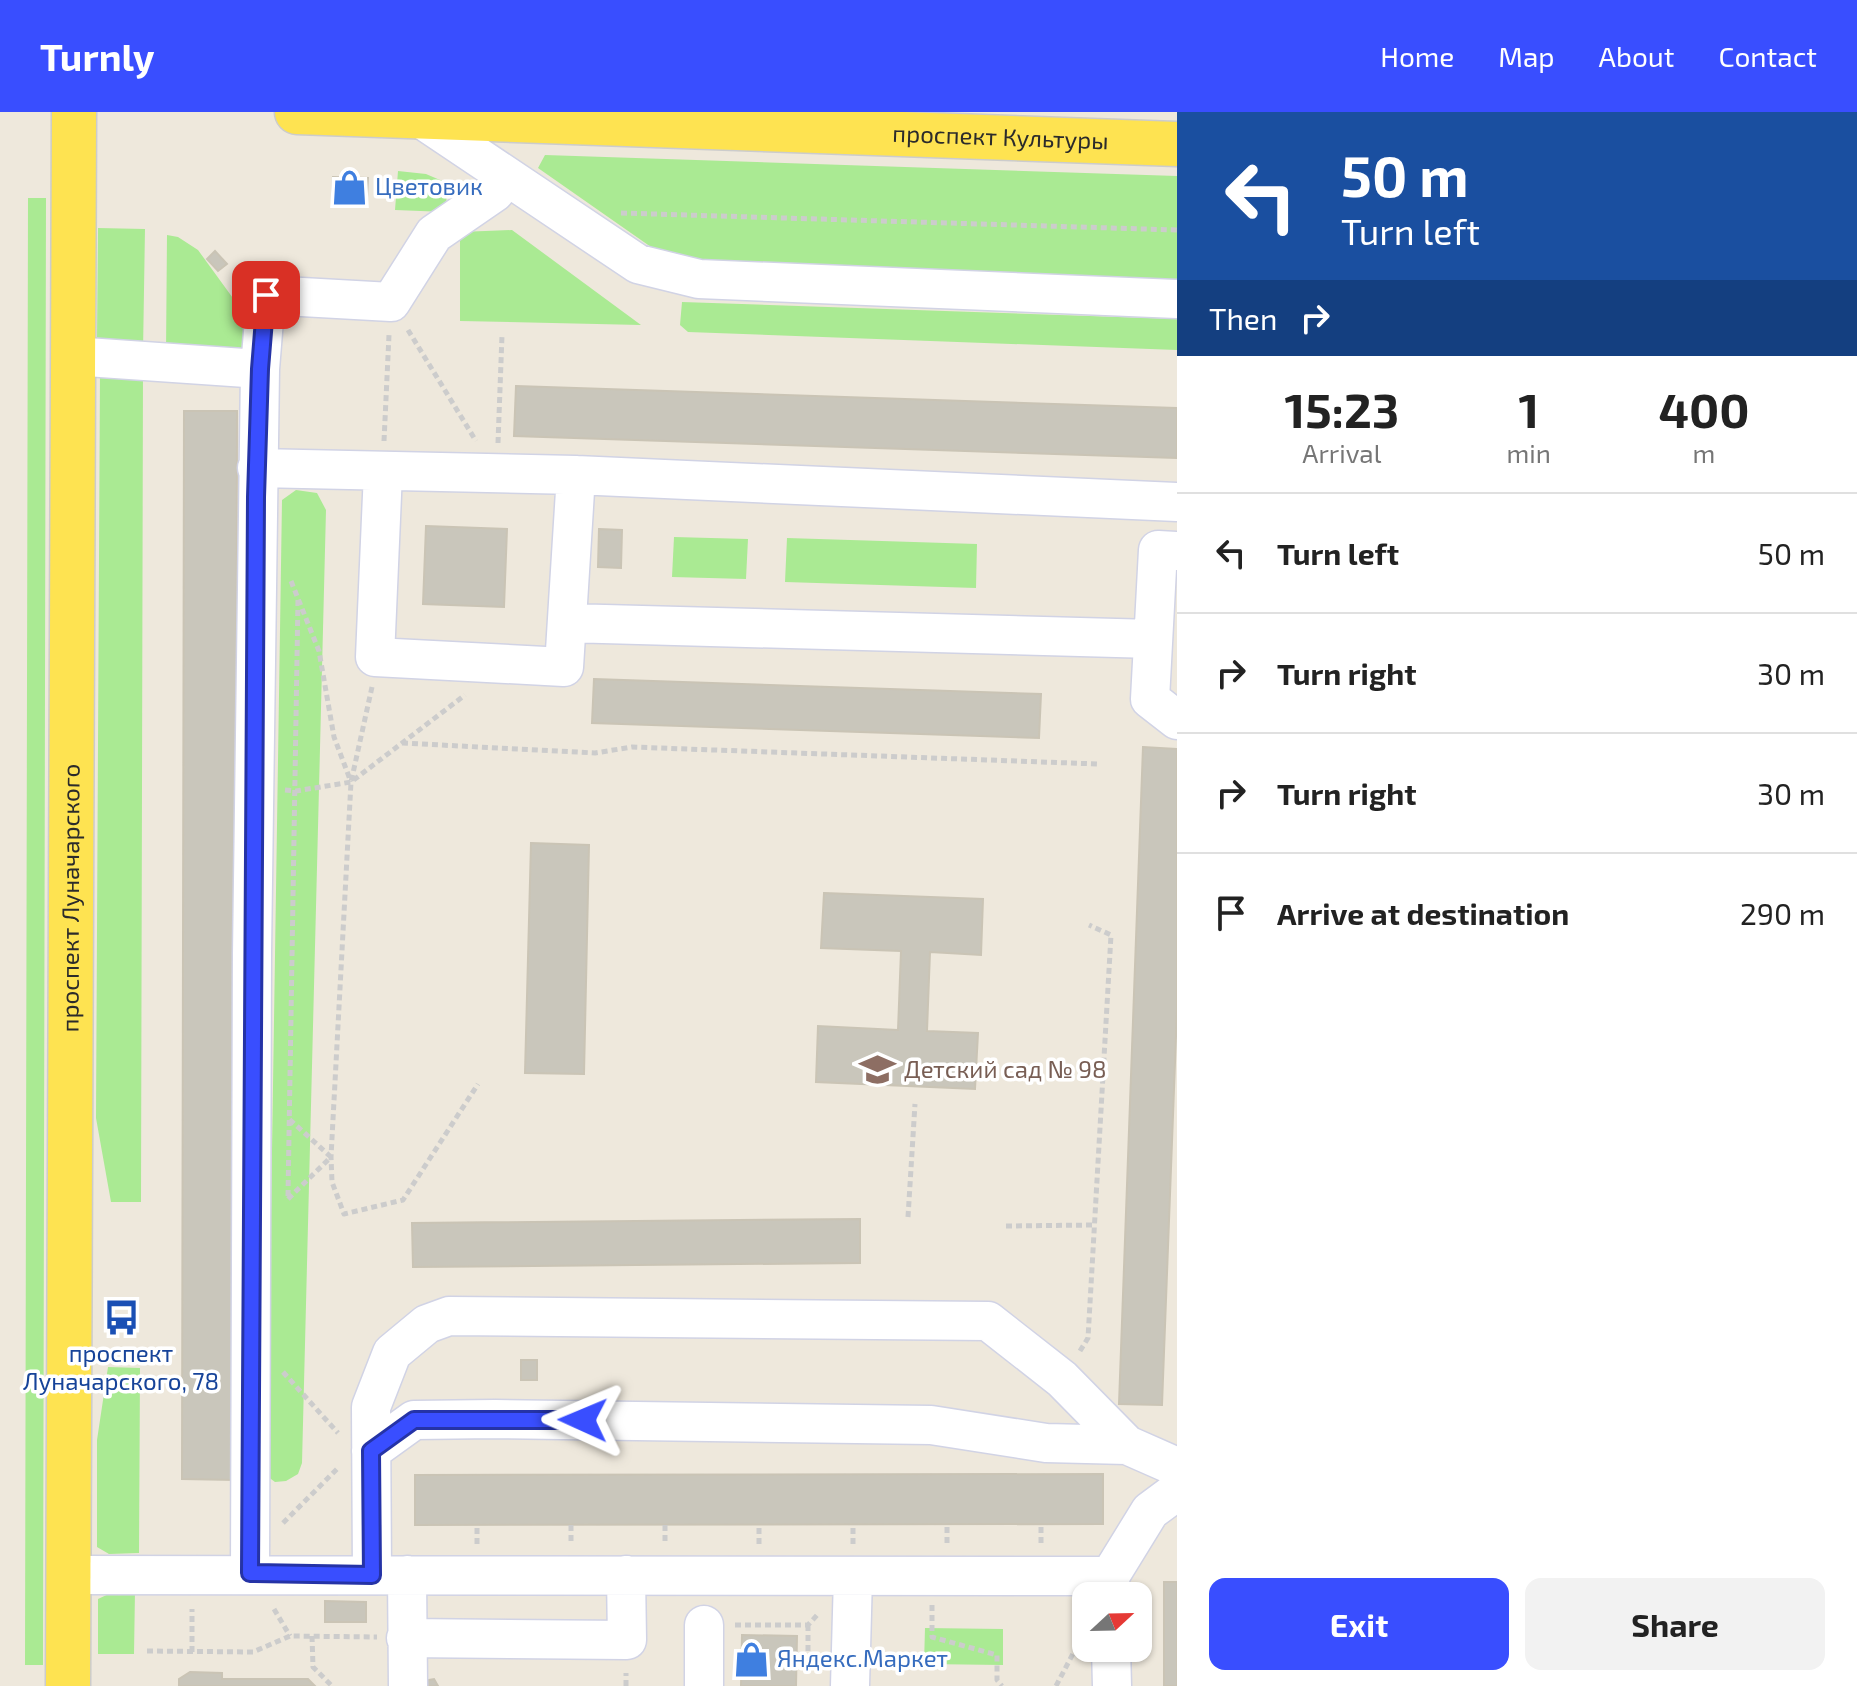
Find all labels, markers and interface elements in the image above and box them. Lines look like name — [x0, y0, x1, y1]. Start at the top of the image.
text: Turnly — [40, 33, 155, 79]
text: Home — [1380, 39, 1454, 73]
text: Map — [1498, 39, 1555, 73]
text: About — [1599, 39, 1674, 73]
text: Contact — [1718, 39, 1817, 73]
street label: проспект Культуры — [892, 118, 1109, 155]
text: 50 m — [1341, 141, 1469, 208]
icon: left — [1209, 144, 1313, 248]
shop icon: Цветовик — [330, 168, 368, 206]
place label: Цветовик — [375, 171, 483, 200]
text: Turn left — [1341, 209, 1480, 252]
pin — [232, 261, 300, 329]
icon: arrive — [244, 273, 288, 317]
icon: right — [1293, 296, 1337, 340]
text: Then — [1209, 300, 1277, 336]
text: 15:23 — [1284, 380, 1399, 438]
text: 1 — [1518, 380, 1539, 438]
text: 400 — [1658, 380, 1750, 438]
text: Arrival — [1302, 437, 1381, 468]
text: min — [1507, 437, 1551, 468]
text: m — [1693, 437, 1715, 468]
icon: left — [1209, 531, 1253, 575]
text: Turn left — [1277, 535, 1399, 571]
text: 50 m — [1758, 535, 1825, 571]
icon: right — [1209, 651, 1253, 695]
text: Turn right — [1277, 655, 1417, 691]
text: 30 m — [1757, 655, 1825, 691]
street label: проспект Луначарского — [54, 764, 85, 1032]
icon: right — [1209, 771, 1253, 815]
text: Turn right — [1277, 775, 1417, 811]
text: 30 m — [1757, 775, 1825, 811]
icon: arrive — [1209, 891, 1253, 935]
text: Arrive at destination — [1277, 895, 1569, 931]
text: 290 m — [1740, 895, 1825, 931]
school or university icon: Детский сад № 98 — [859, 1051, 897, 1089]
place label: Детский сад № 98 — [904, 1054, 1107, 1083]
bus stop icon: проспект Луначарского, 78 — [102, 1298, 140, 1336]
place label: проспект Луначарского, 78 — [23, 1338, 219, 1396]
position arrow — [541, 1378, 625, 1462]
button: Exit — [1209, 1578, 1509, 1670]
button: Share — [1525, 1578, 1825, 1670]
north arrow — [1072, 1582, 1152, 1662]
map controls — [1072, 1582, 1152, 1662]
shop icon: Яндекс.Маркет — [732, 1640, 770, 1678]
place label: Яндекс.Маркет — [777, 1643, 948, 1672]

